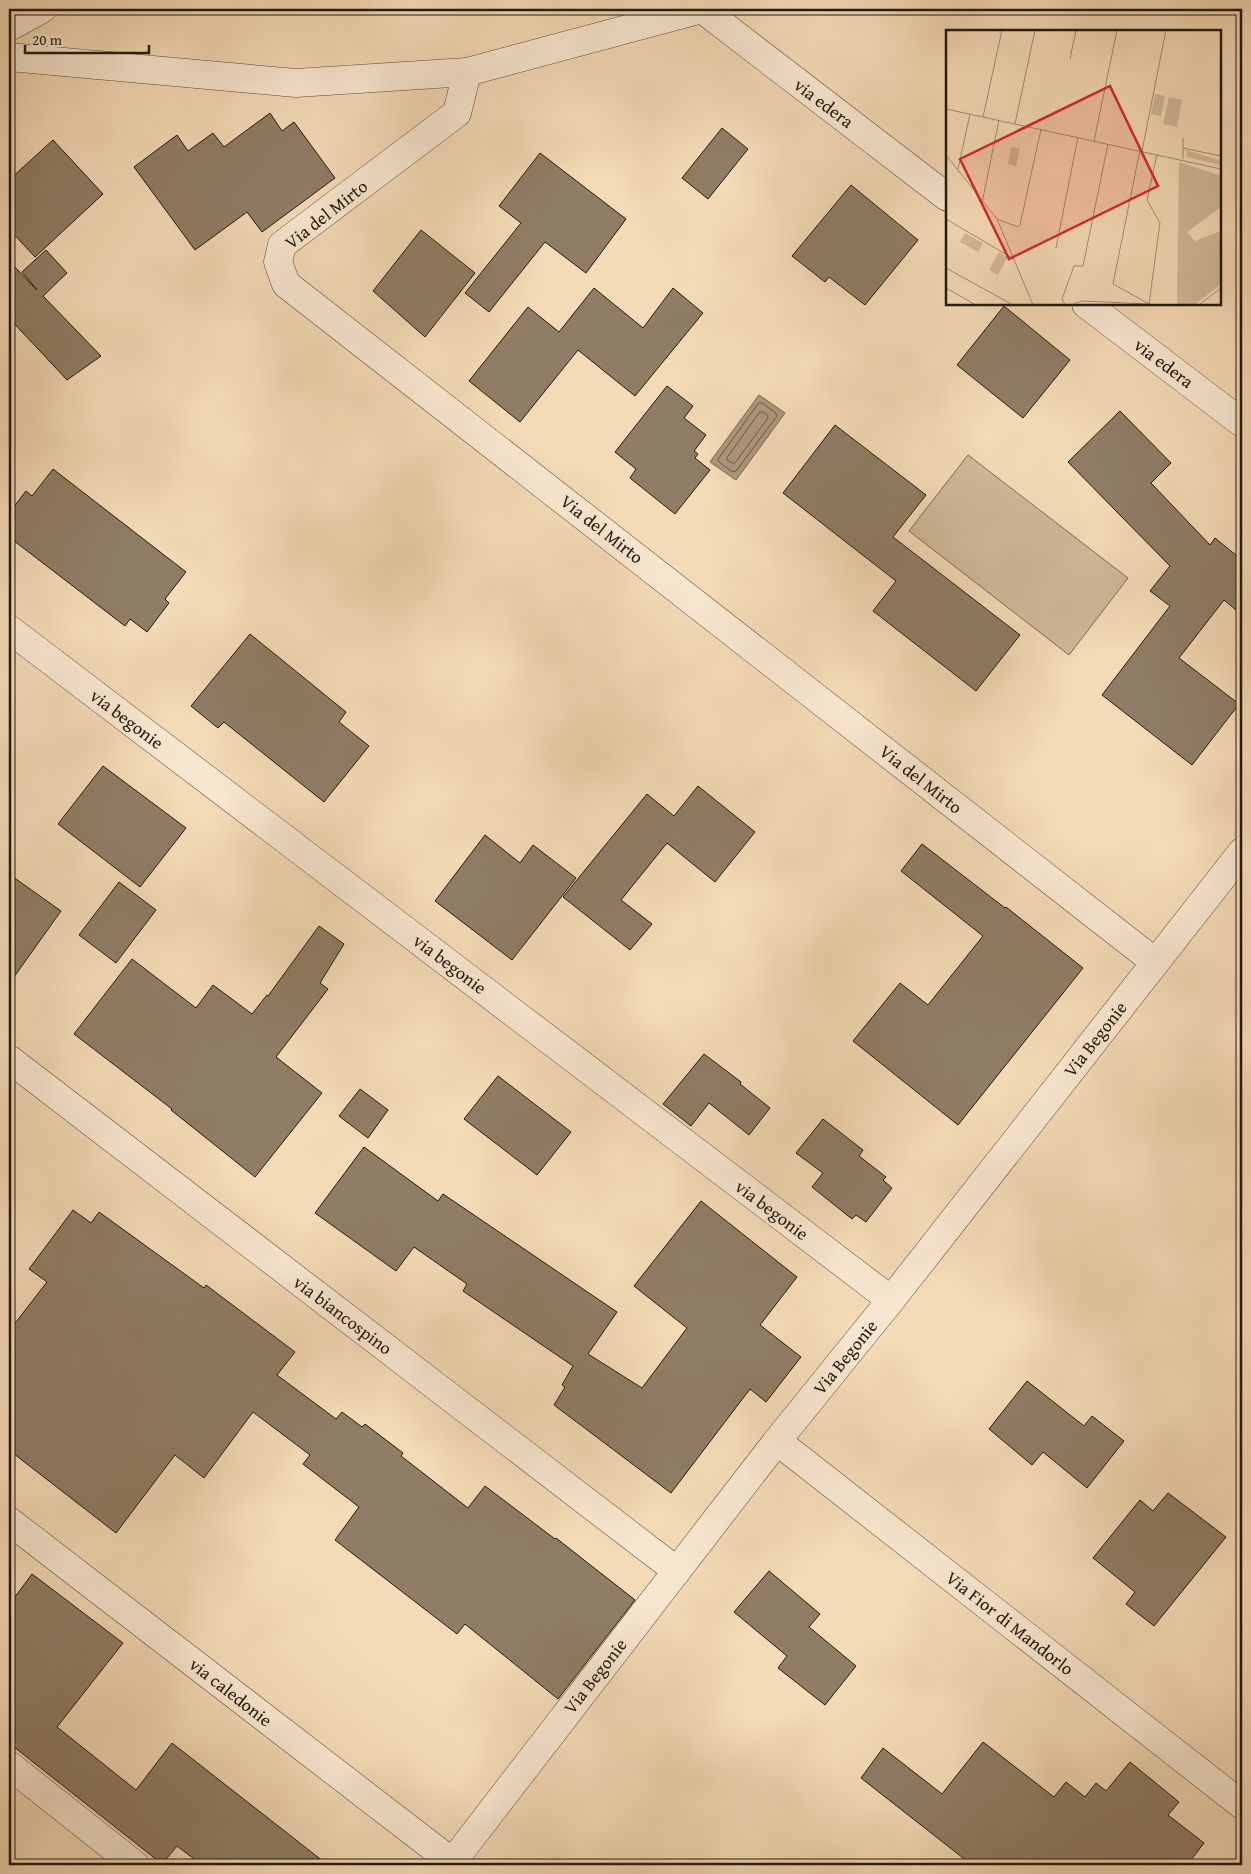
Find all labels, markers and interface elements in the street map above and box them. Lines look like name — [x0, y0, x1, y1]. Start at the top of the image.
scale bar — [25, 22, 149, 54]
text: 20 m — [32, 29, 63, 50]
inset map — [946, 30, 1221, 305]
street label: via edera — [788, 72, 860, 135]
street label: Via del Mirto — [279, 173, 373, 255]
street label: via edera — [1128, 332, 1200, 395]
street label: Via del Mirto — [555, 488, 649, 570]
street label: via begonie — [85, 682, 169, 756]
street label: Via del Mirto — [874, 738, 968, 820]
street label: via begonie — [408, 927, 492, 1001]
street label: Via Begonie — [1057, 995, 1133, 1083]
street label: via begonie — [730, 1173, 814, 1247]
street label: via biancospino — [288, 1269, 398, 1361]
street label: Via Begonie — [806, 1314, 884, 1400]
street label: Via Fior di Mandorlo — [940, 1564, 1080, 1682]
street label: Via Begonie — [557, 1632, 633, 1720]
street label: via caledonie — [184, 1651, 278, 1733]

